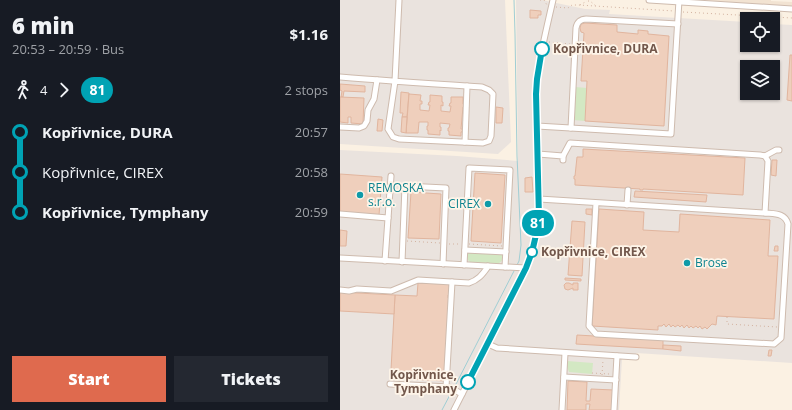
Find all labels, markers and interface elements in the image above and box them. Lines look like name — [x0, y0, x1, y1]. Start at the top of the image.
text: 6 min — [12, 10, 75, 40]
map controls — [740, 12, 780, 100]
button: locate — [740, 12, 780, 52]
text: $1.16 — [289, 24, 328, 44]
text: 20:53 – 20:59 · Bus — [12, 40, 124, 58]
place label: Kopřivnice, DURA — [553, 40, 658, 57]
marker: Kopřivnice, DURA — [534, 41, 550, 57]
button: layers — [740, 60, 780, 100]
icon: walk — [12, 79, 34, 101]
icon: forward — [53, 79, 75, 101]
text: 81 — [89, 80, 105, 99]
text: 4 — [40, 81, 47, 99]
text: 2 stops — [284, 81, 328, 99]
text: Kopřivnice, DURA — [42, 122, 173, 142]
text: 20:57 — [295, 123, 328, 141]
text: Kopřivnice, CIREX — [42, 162, 163, 182]
text: 20:58 — [295, 163, 328, 181]
place label: REMOSKA s.r.o. — [368, 179, 424, 210]
marker: REMOSKA s.r.o. — [355, 190, 365, 200]
place label: CIREX — [448, 195, 480, 212]
marker: CIREX — [483, 199, 493, 209]
text: Kopřivnice, Tymphany — [42, 202, 209, 222]
text: 20:59 — [295, 203, 328, 221]
line badge: 81 — [520, 210, 556, 236]
text: 81 — [530, 213, 546, 232]
place label: Kopřivnice, CIREX — [541, 243, 646, 260]
marker: Kopřivnice, CIREX — [526, 246, 538, 258]
place label: Brose — [695, 254, 728, 271]
marker: Brose — [682, 258, 692, 268]
button: Start — [12, 356, 166, 402]
button: Tickets — [174, 356, 328, 402]
place label: Kopřivnice, Tymphany — [390, 366, 457, 397]
marker: Kopřivnice, Tymphany — [460, 374, 476, 390]

